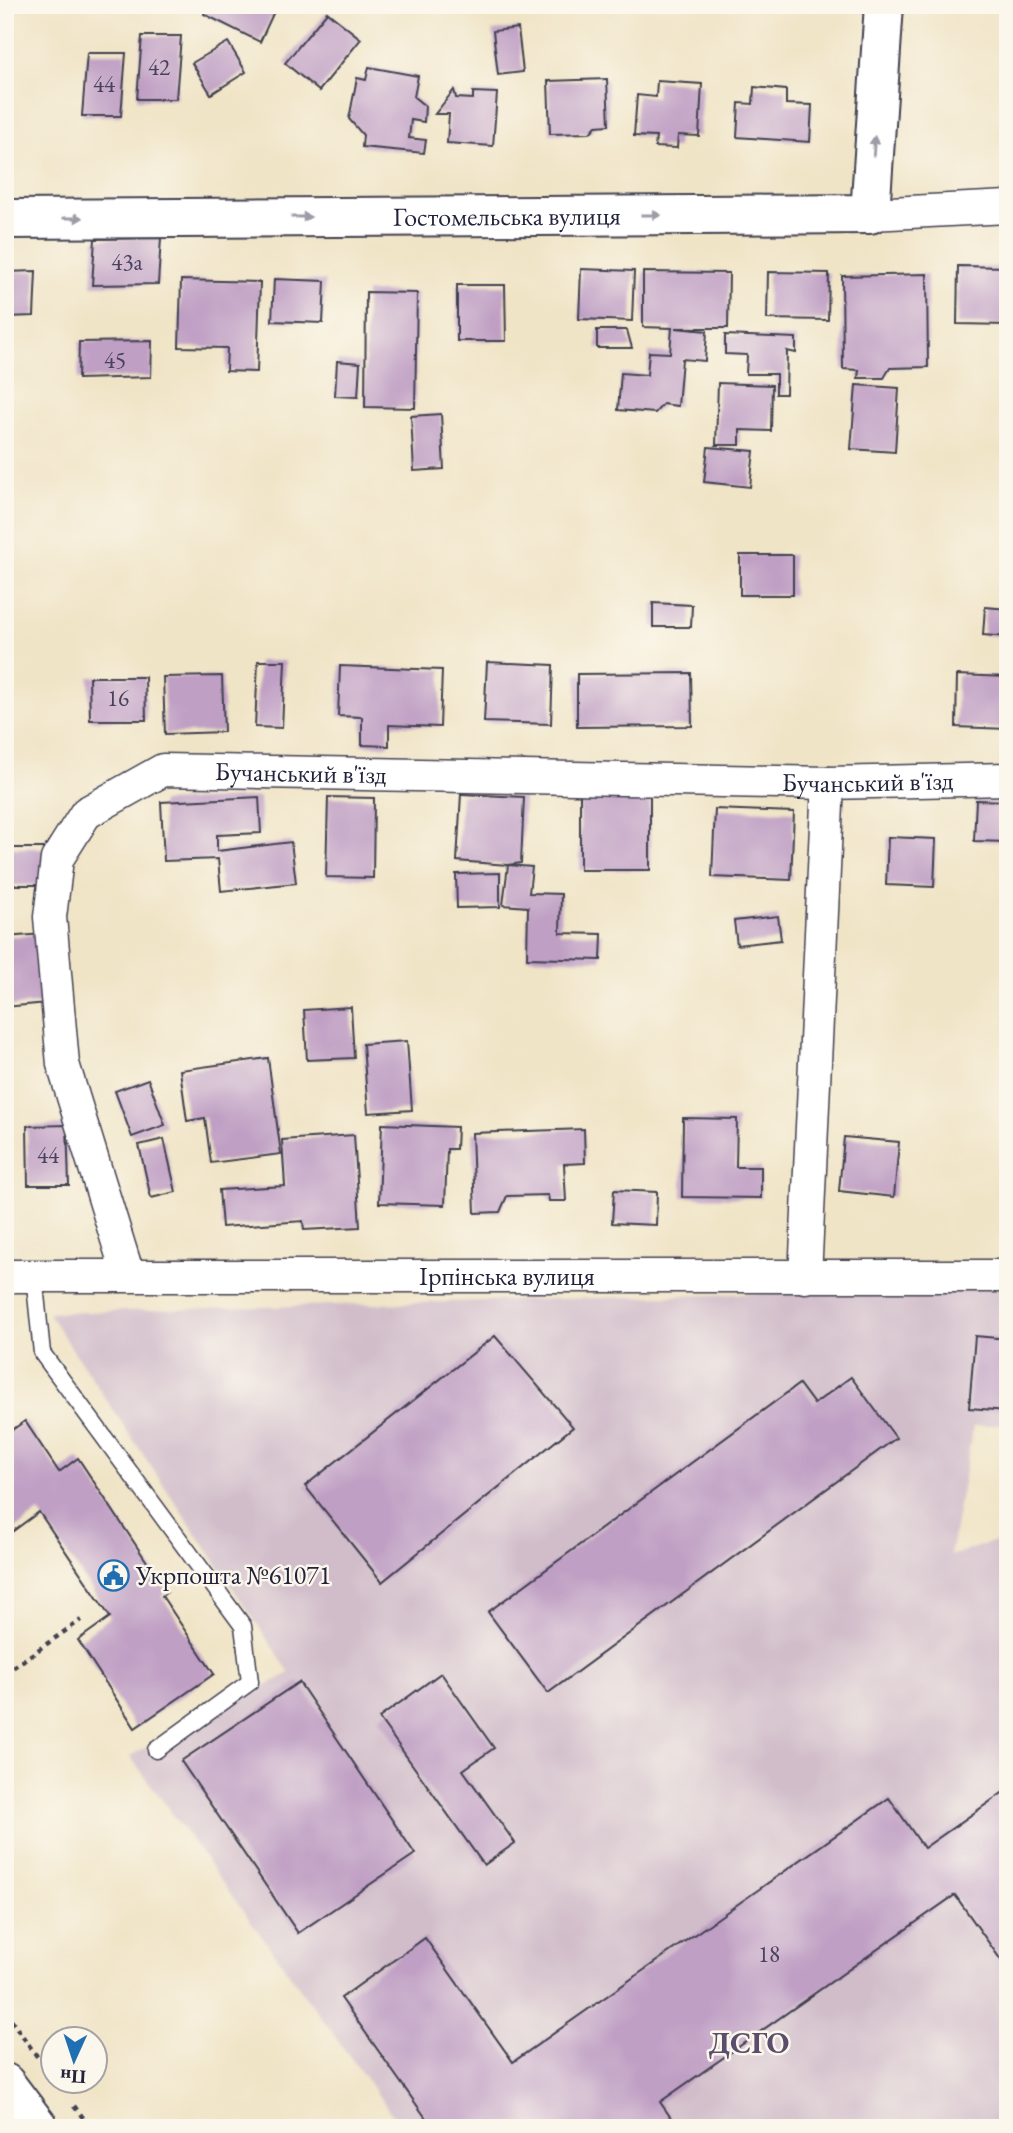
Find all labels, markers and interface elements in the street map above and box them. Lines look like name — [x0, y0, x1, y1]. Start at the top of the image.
house number: 42 — [148, 52, 170, 82]
house number: 44 — [93, 69, 116, 99]
one-way arrow — [869, 135, 880, 157]
street label: Гостомельська вулиця — [393, 198, 621, 234]
one-way arrow — [640, 209, 662, 221]
one-way arrow — [290, 211, 312, 223]
one-way arrow — [63, 212, 85, 224]
house number: 43а — [111, 247, 143, 277]
house number: 45 — [104, 345, 126, 375]
house number: 16 — [107, 683, 129, 713]
street label: Бучанський в'їзд — [214, 754, 387, 791]
street label: Бучанський в'їзд — [781, 763, 954, 800]
house number: 44 — [37, 1140, 60, 1170]
street label: Ірпінська вулиця — [419, 1259, 595, 1293]
public building icon: Укрпошта №61071 — [96, 1558, 130, 1592]
place label: Укрпошта №61071 — [135, 1558, 331, 1592]
house number: 18 — [758, 1939, 780, 1969]
district label: ДСГО — [709, 2023, 789, 2062]
north arrow — [38, 2024, 108, 2094]
text: Пн — [59, 2063, 87, 2090]

